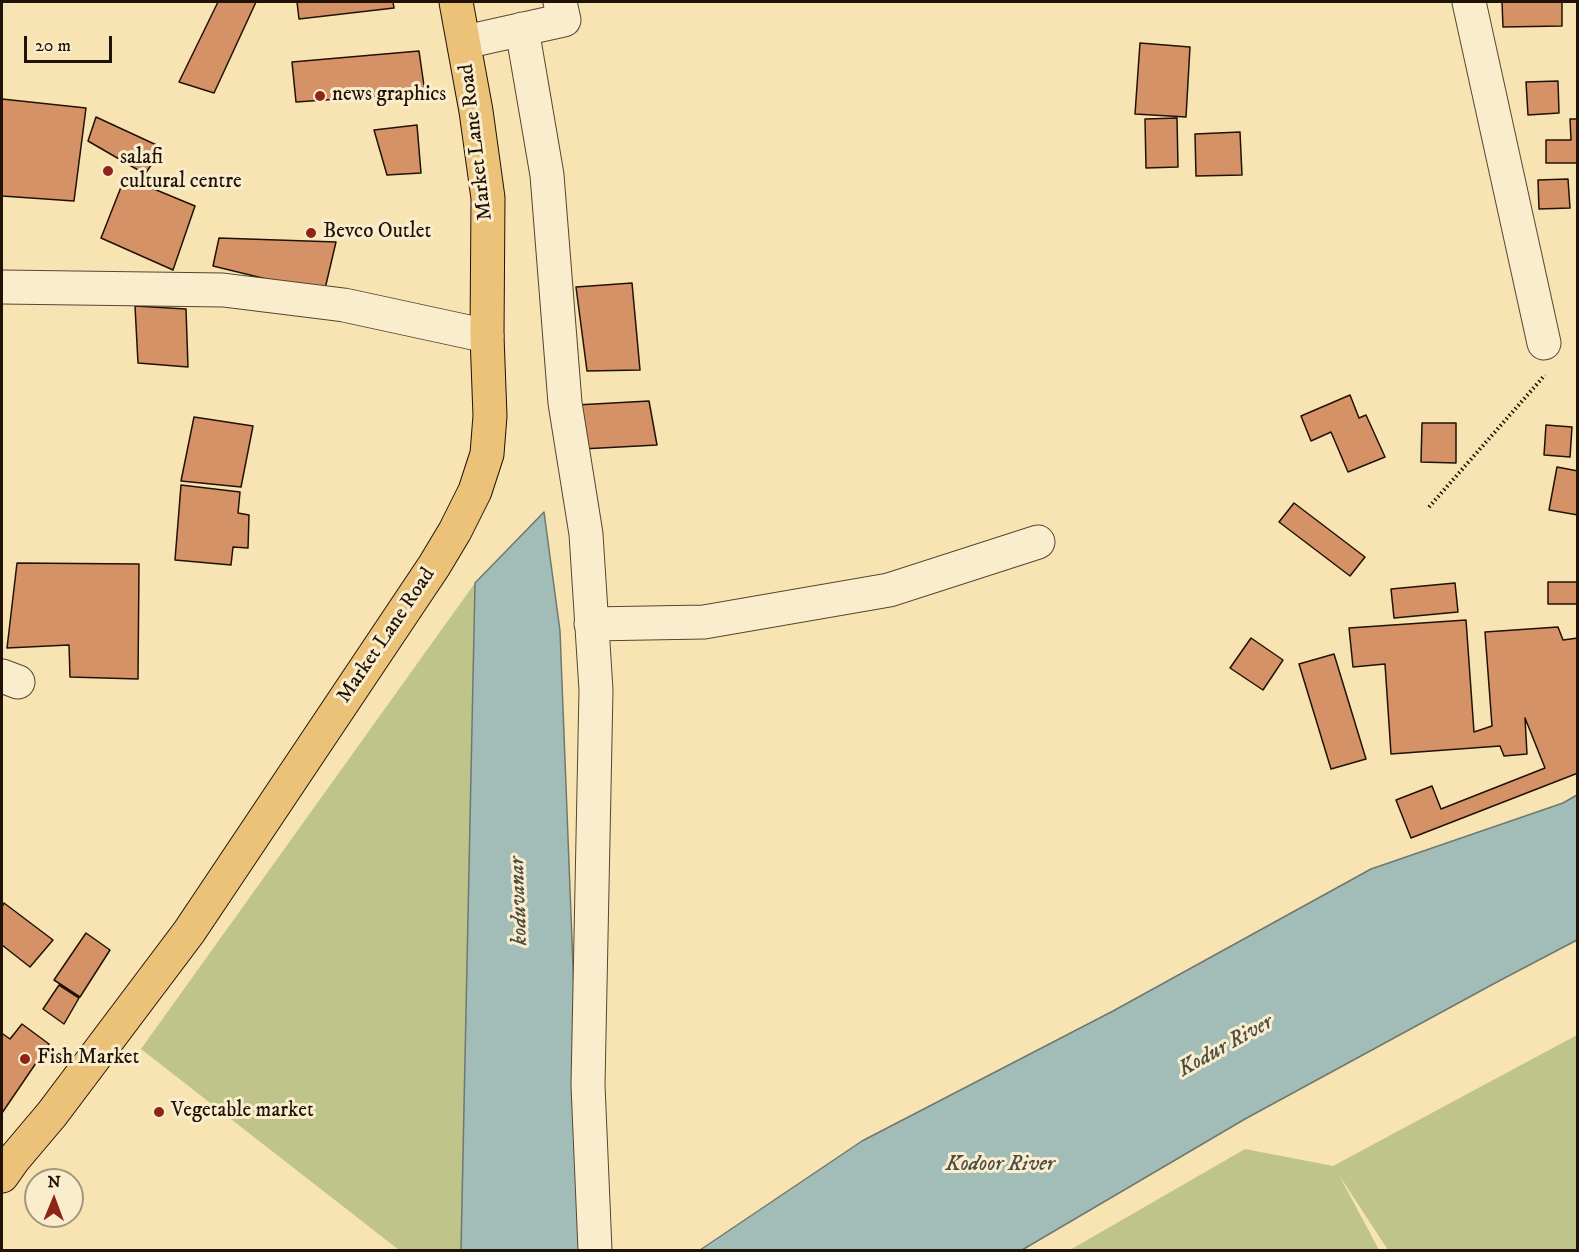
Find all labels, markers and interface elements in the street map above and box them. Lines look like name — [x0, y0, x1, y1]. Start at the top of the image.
scale bar — [27, 24, 116, 62]
text: 20 m — [35, 35, 71, 57]
street label: Market Lane Road — [455, 62, 499, 222]
place label: news graphics — [332, 83, 446, 109]
marker: news graphics — [313, 89, 327, 103]
place label: salafi cultural centre — [120, 146, 242, 196]
marker: salafi cultural centre — [101, 164, 115, 178]
place label: Bevco Outlet — [323, 220, 431, 246]
marker: Bevco Outlet — [304, 226, 318, 240]
street label: Market Lane Road — [332, 564, 442, 708]
water label: koduvanar — [505, 856, 535, 946]
water label: Kodur River — [1174, 1010, 1278, 1084]
place label: Fish Market — [37, 1046, 139, 1072]
marker: Fish Market — [18, 1052, 32, 1066]
place label: Vegetable market — [171, 1099, 314, 1125]
marker: Vegetable market — [152, 1105, 166, 1119]
water label: Kodoor River — [945, 1152, 1055, 1178]
north arrow — [24, 1168, 84, 1228]
text: N — [48, 1172, 61, 1192]

